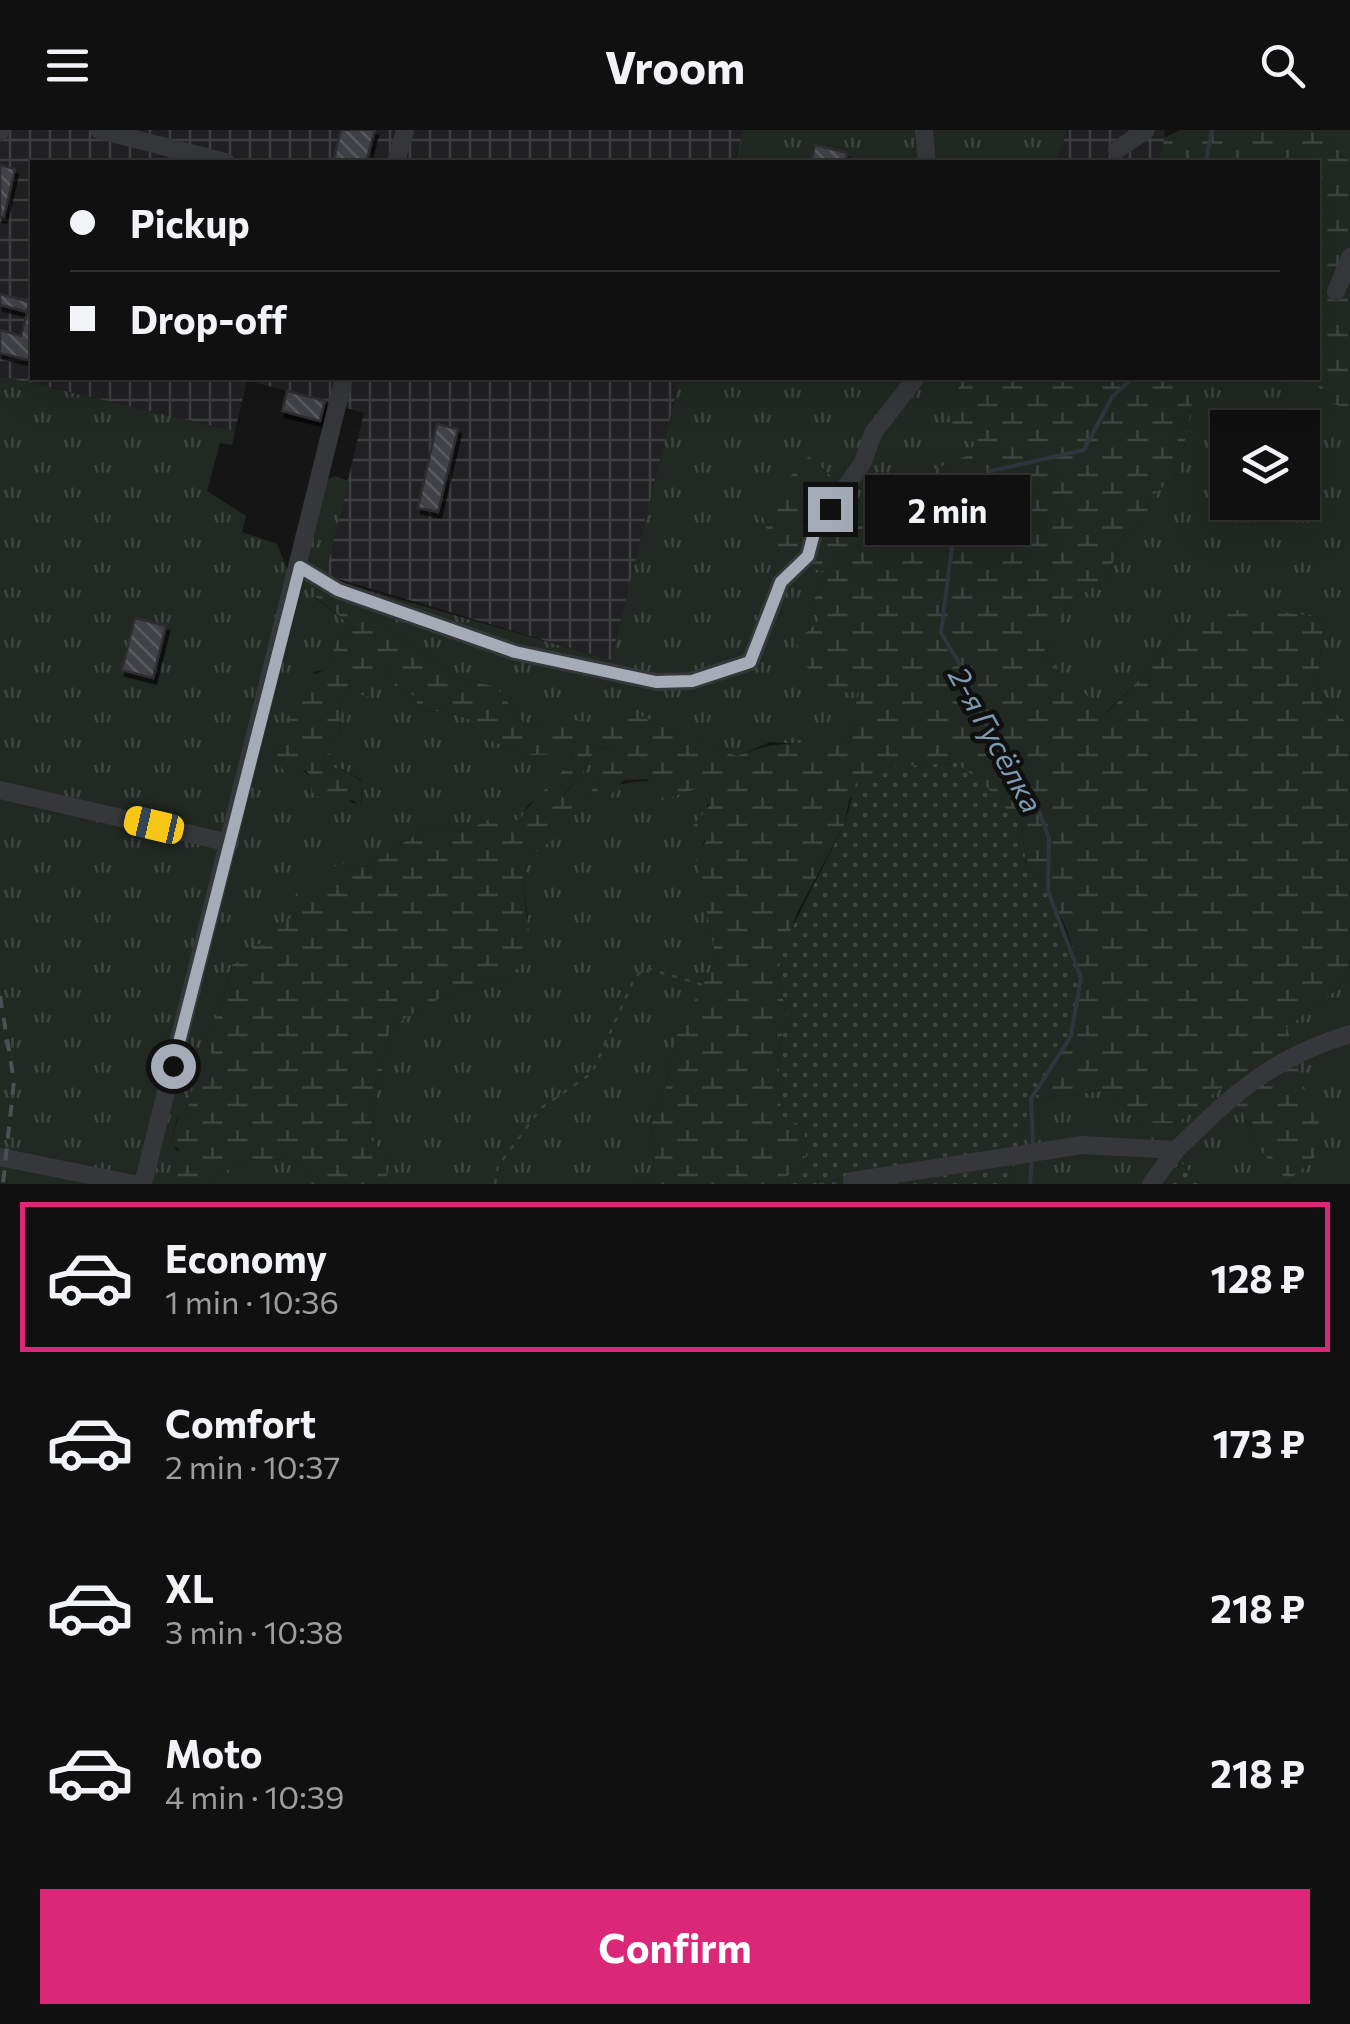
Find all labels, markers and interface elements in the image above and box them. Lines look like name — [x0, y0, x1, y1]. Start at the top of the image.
icon: menu — [40, 38, 95, 93]
text: Vroom — [605, 38, 745, 93]
icon: search — [1255, 38, 1310, 93]
text: Pickup — [130, 199, 250, 246]
text: Drop-off — [130, 295, 287, 342]
map controls — [1210, 410, 1320, 520]
button: layers — [1210, 410, 1320, 520]
callout: 2 min — [865, 474, 1030, 544]
route end — [808, 487, 853, 532]
text: 2 min — [908, 490, 987, 530]
water label: 2-я Гусёлка — [941, 659, 1052, 818]
car — [121, 804, 187, 846]
route start — [151, 1044, 196, 1089]
icon: car — [45, 1232, 135, 1322]
text: Economy — [165, 1234, 327, 1281]
text: 128 ₽ — [1211, 1254, 1305, 1301]
text: 1 min · 10:36 — [165, 1281, 339, 1321]
icon: car — [45, 1397, 135, 1487]
text: Comfort — [165, 1399, 316, 1446]
text: 173 ₽ — [1212, 1419, 1305, 1466]
text: 2 min · 10:37 — [165, 1446, 340, 1486]
icon: car — [45, 1562, 135, 1652]
text: XL — [165, 1564, 214, 1611]
text: 218 ₽ — [1210, 1584, 1305, 1631]
text: 3 min · 10:38 — [165, 1611, 343, 1651]
icon: car — [45, 1727, 135, 1817]
text: Moto — [165, 1729, 263, 1776]
text: 218 ₽ — [1210, 1749, 1305, 1796]
text: 4 min · 10:39 — [165, 1776, 344, 1816]
button: Confirm — [40, 1889, 1310, 2004]

